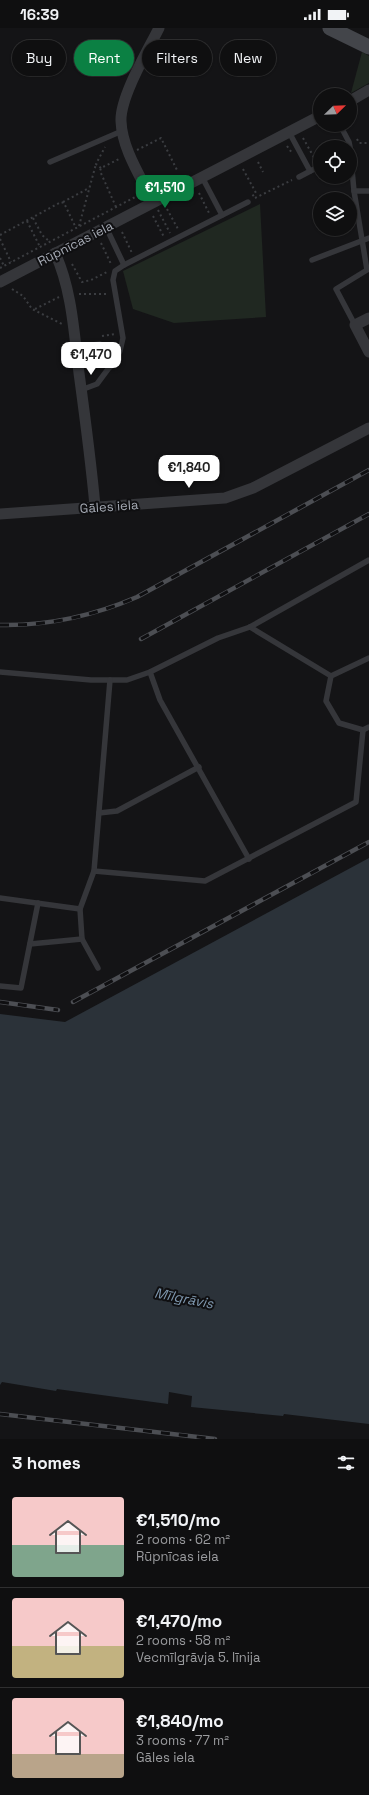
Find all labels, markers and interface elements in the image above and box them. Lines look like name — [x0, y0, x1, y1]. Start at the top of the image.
text: 16:39 — [20, 5, 59, 24]
chip: Buy — [12, 40, 66, 76]
chip: Rent — [74, 40, 134, 76]
chip: Filters — [142, 40, 212, 76]
chip: New — [220, 40, 276, 76]
north arrow — [313, 88, 357, 132]
map controls — [313, 88, 357, 236]
button: locate — [313, 140, 357, 184]
pin: €1,510 — [132, 175, 198, 209]
text: €1,510 — [145, 179, 185, 196]
button: layers — [313, 192, 357, 236]
street label: Rūpnīcas iela — [35, 217, 116, 270]
pin: €1,470 — [58, 342, 124, 376]
text: €1,470 — [70, 346, 112, 363]
pin: €1,840 — [156, 455, 222, 489]
text: €1,840 — [167, 459, 211, 476]
street label: Gāles iela — [79, 496, 139, 517]
water label: Mīlgrāvis — [153, 1283, 216, 1313]
text: 3 homes — [12, 1452, 81, 1474]
icon: filters — [335, 1452, 357, 1474]
text: €1,510/mo — [136, 1509, 220, 1531]
icon: home — [44, 1513, 92, 1561]
text: 2 rooms · 62 m² — [136, 1531, 230, 1548]
text: Rūpnīcas iela — [136, 1548, 219, 1565]
text: €1,470/mo — [136, 1610, 222, 1632]
icon: home — [44, 1614, 92, 1662]
text: 2 rooms · 58 m² — [136, 1632, 230, 1649]
text: Vecmīlgrāvja 5. līnija — [136, 1649, 261, 1666]
text: €1,840/mo — [136, 1710, 224, 1732]
icon: home — [44, 1714, 92, 1762]
text: 3 rooms · 77 m² — [136, 1732, 229, 1749]
text: Gāles iela — [136, 1749, 195, 1766]

